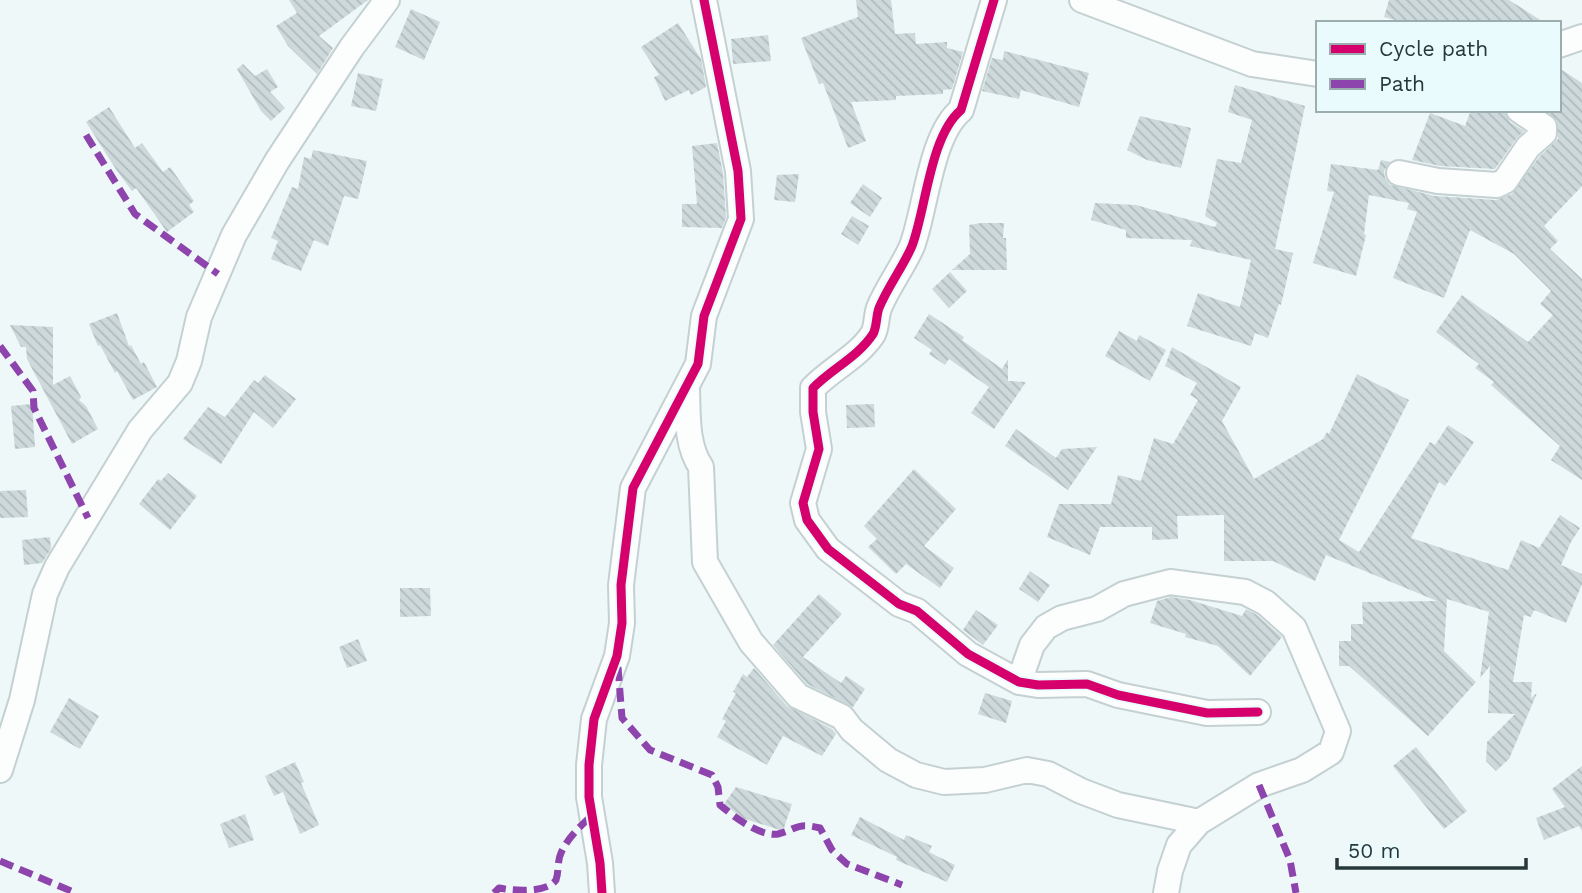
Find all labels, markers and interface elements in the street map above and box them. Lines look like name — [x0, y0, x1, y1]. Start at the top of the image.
legend — [1316, 21, 1561, 112]
text: Cycle path — [1379, 36, 1488, 61]
text: Path — [1379, 71, 1425, 96]
scale bar — [1337, 826, 1526, 870]
text: 50 m — [1348, 838, 1400, 863]

